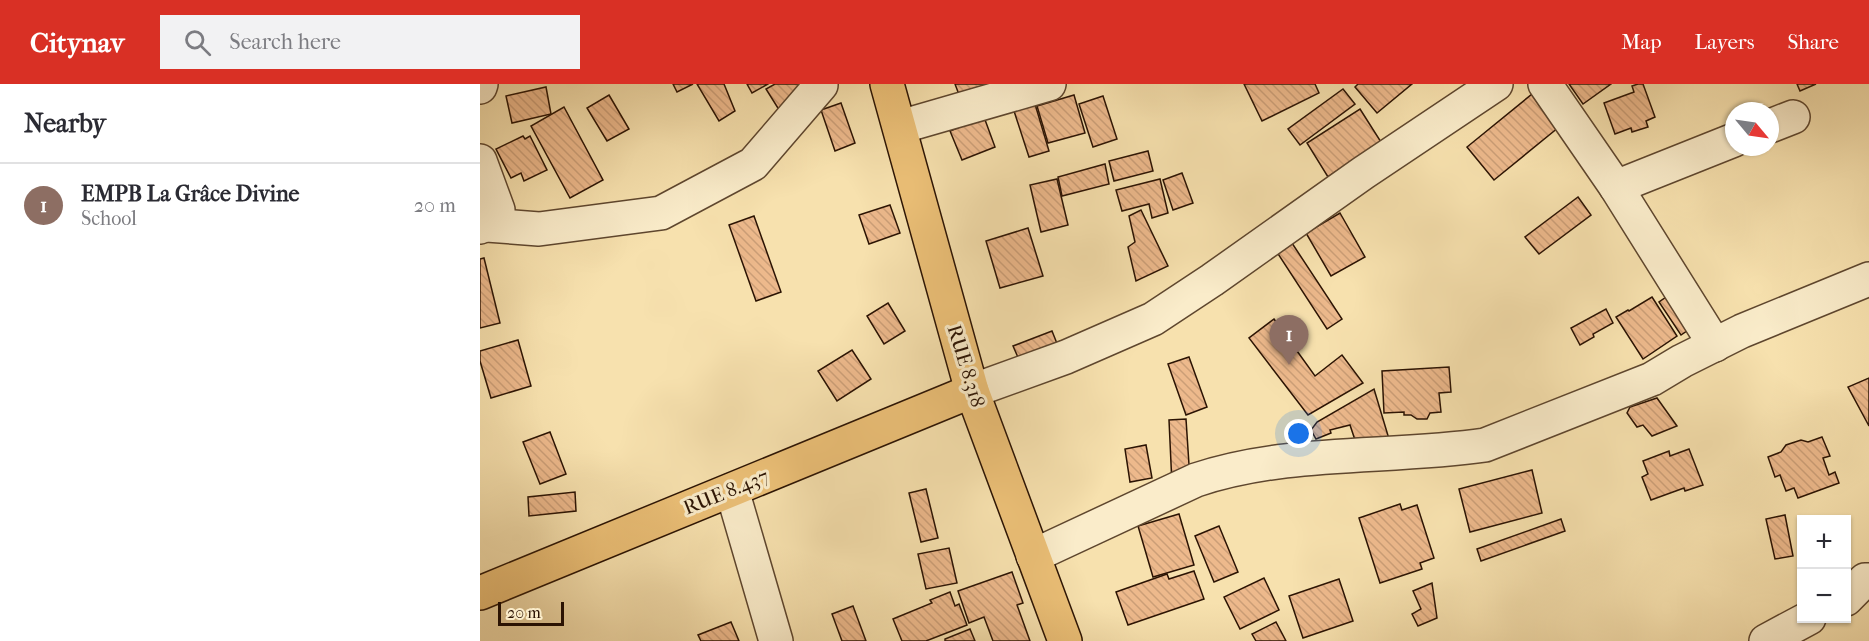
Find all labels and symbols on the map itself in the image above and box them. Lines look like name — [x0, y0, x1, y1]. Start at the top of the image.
north arrow — [1725, 102, 1779, 156]
pin: 1 — [1270, 316, 1308, 365]
street label: RUE 8.318 — [943, 322, 989, 410]
your location — [1284, 419, 1313, 448]
street label: RUE 8.437 — [680, 464, 772, 520]
scale bar — [498, 599, 564, 626]

